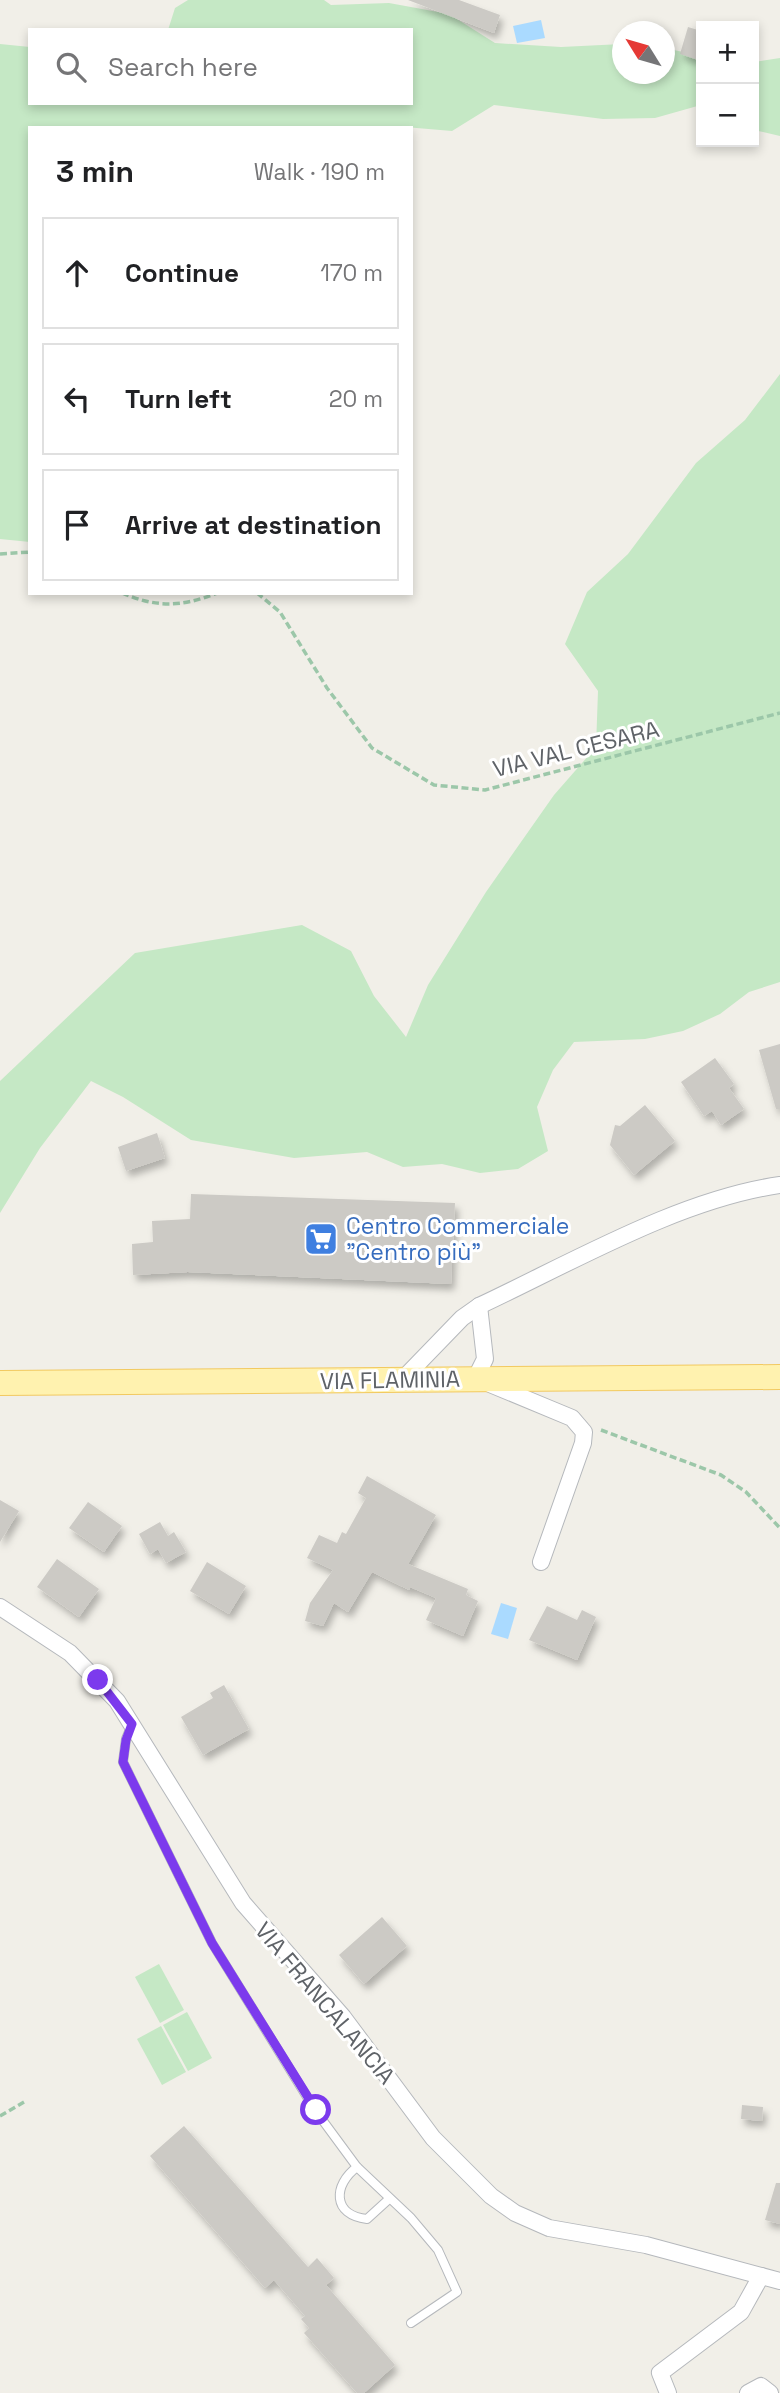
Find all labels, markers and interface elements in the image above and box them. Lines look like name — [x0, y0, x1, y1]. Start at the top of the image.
north arrow — [612, 21, 675, 84]
map controls — [696, 21, 759, 147]
button: + — [696, 21, 759, 84]
search box — [28, 28, 413, 105]
icon: search — [52, 48, 90, 86]
text: Search here — [108, 50, 258, 84]
button: − — [696, 84, 759, 147]
text: 3 min — [56, 152, 134, 191]
text: Walk · 190 m — [254, 157, 385, 187]
icon: ahead — [58, 254, 96, 292]
text: Continue — [125, 256, 239, 290]
text: 170 m — [320, 258, 383, 288]
icon: left — [58, 380, 96, 418]
text: Turn left — [125, 382, 232, 416]
text: 20 m — [329, 384, 383, 414]
icon: arrive — [58, 506, 96, 544]
text: Arrive at destination — [125, 508, 382, 542]
street label: VIA VAL CESARA — [490, 714, 662, 784]
place label: Centro Commerciale "Centro più" — [346, 1211, 569, 1267]
supermarket icon: Centro Commerciale "Centro più" — [302, 1220, 340, 1258]
street label: VIA FLAMINIA — [320, 1364, 460, 1396]
route end — [82, 1664, 113, 1695]
street label: VIA FRANCALANCIA — [248, 1916, 402, 2090]
route start — [300, 2094, 331, 2125]

